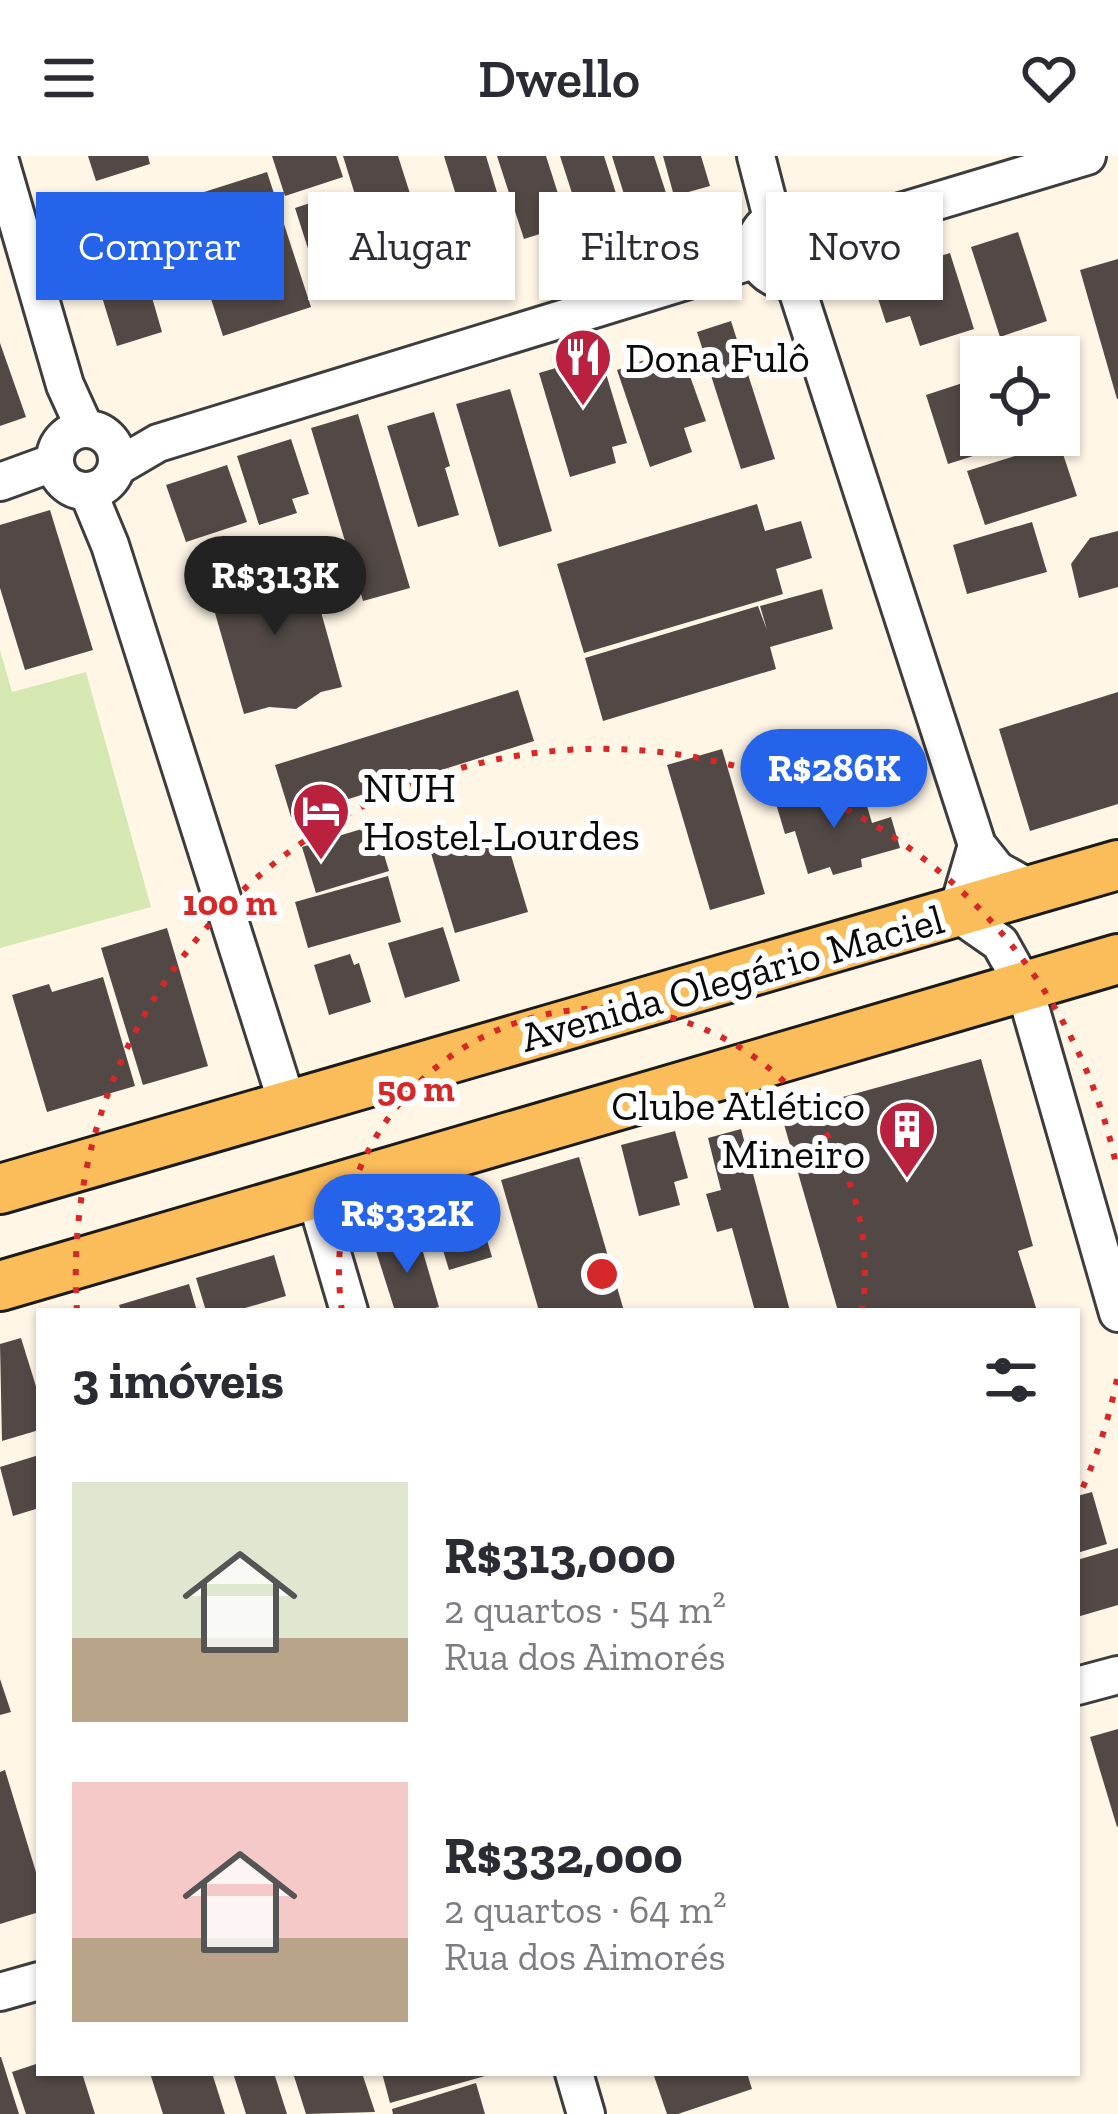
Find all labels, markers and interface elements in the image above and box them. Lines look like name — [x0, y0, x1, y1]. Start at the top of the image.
icon: menu — [36, 45, 102, 111]
icon: heart — [1016, 45, 1082, 111]
text: Dwello — [478, 46, 640, 111]
chip: Comprar — [36, 192, 284, 300]
chip: Alugar — [308, 192, 515, 300]
chip: Filtros — [539, 192, 742, 300]
chip: Novo — [766, 192, 943, 300]
restaurant icon: Dona Fulô — [552, 326, 614, 408]
place label: Dona Fulô — [625, 332, 810, 383]
map controls — [960, 336, 1080, 456]
button: locate — [960, 336, 1080, 456]
pin: R$313K — [177, 536, 373, 638]
text: R$313K — [211, 551, 339, 598]
pin: R$286K — [736, 729, 932, 831]
text: R$286K — [767, 744, 901, 791]
place label: NUH Hostel-Lourdes — [363, 762, 640, 861]
hotel icon: NUH Hostel-Lourdes — [290, 780, 352, 862]
text: 100 m — [183, 881, 278, 924]
street label: Avenida Olegário Maciel — [514, 893, 950, 1063]
text: 50 m — [377, 1067, 455, 1110]
place label: Clube Atlético Mineiro — [611, 1080, 865, 1179]
building icon: Clube Atlético Mineiro — [876, 1098, 938, 1180]
pin: R$332K — [309, 1174, 505, 1276]
text: R$332K — [341, 1189, 473, 1236]
centre of rings — [581, 1253, 623, 1295]
icon: filters — [978, 1347, 1044, 1413]
text: 3 imóveis — [72, 1350, 284, 1411]
text: R$313,000 — [444, 1525, 676, 1586]
icon: home — [168, 1530, 312, 1674]
text: 2 quartos · 54 m² — [444, 1586, 726, 1633]
text: Rua dos Aimorés — [444, 1633, 725, 1680]
text: R$332,000 — [444, 1825, 683, 1886]
icon: home — [168, 1830, 312, 1974]
text: 2 quartos · 64 m² — [444, 1886, 726, 1933]
text: Rua dos Aimorés — [444, 1933, 725, 1980]

